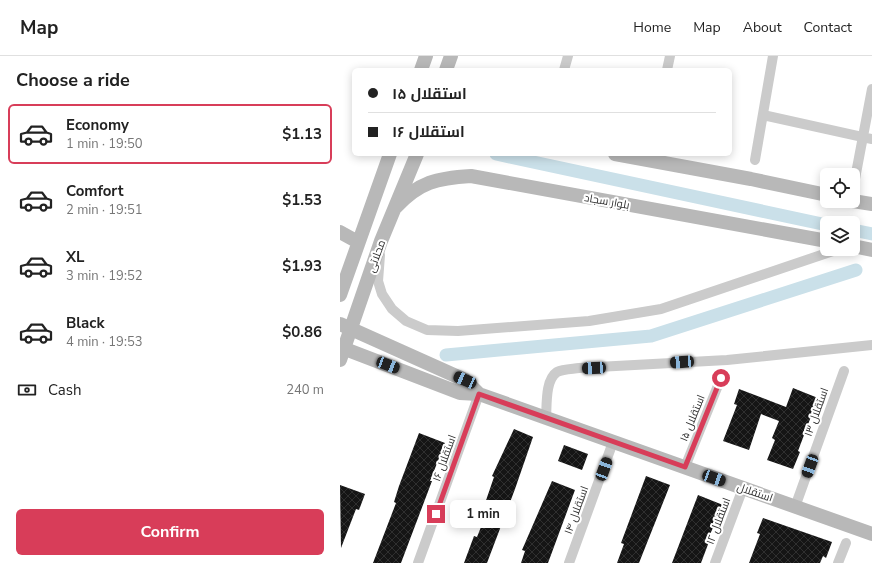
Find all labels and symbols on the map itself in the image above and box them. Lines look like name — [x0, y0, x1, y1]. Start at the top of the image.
street label: بلوار سجاد — [583, 190, 631, 213]
street label: محلاتی — [364, 238, 389, 275]
car — [375, 355, 401, 375]
car — [670, 355, 694, 369]
car — [582, 361, 606, 375]
route start — [712, 369, 730, 387]
car — [452, 370, 478, 390]
street label: استقلال ۱۳ — [801, 386, 832, 439]
street label: استقلال ۱۵ — [676, 393, 709, 444]
street label: استقلال ۱۶ — [429, 433, 460, 484]
car — [800, 453, 820, 479]
car — [594, 456, 614, 482]
car — [701, 468, 727, 488]
street label: استقلال — [735, 479, 775, 506]
street label: استقلال ۱۴ — [561, 484, 592, 536]
street label: استقلال ۱۲ — [703, 496, 734, 547]
callout: 1 min — [450, 500, 516, 528]
route end — [427, 505, 445, 523]

